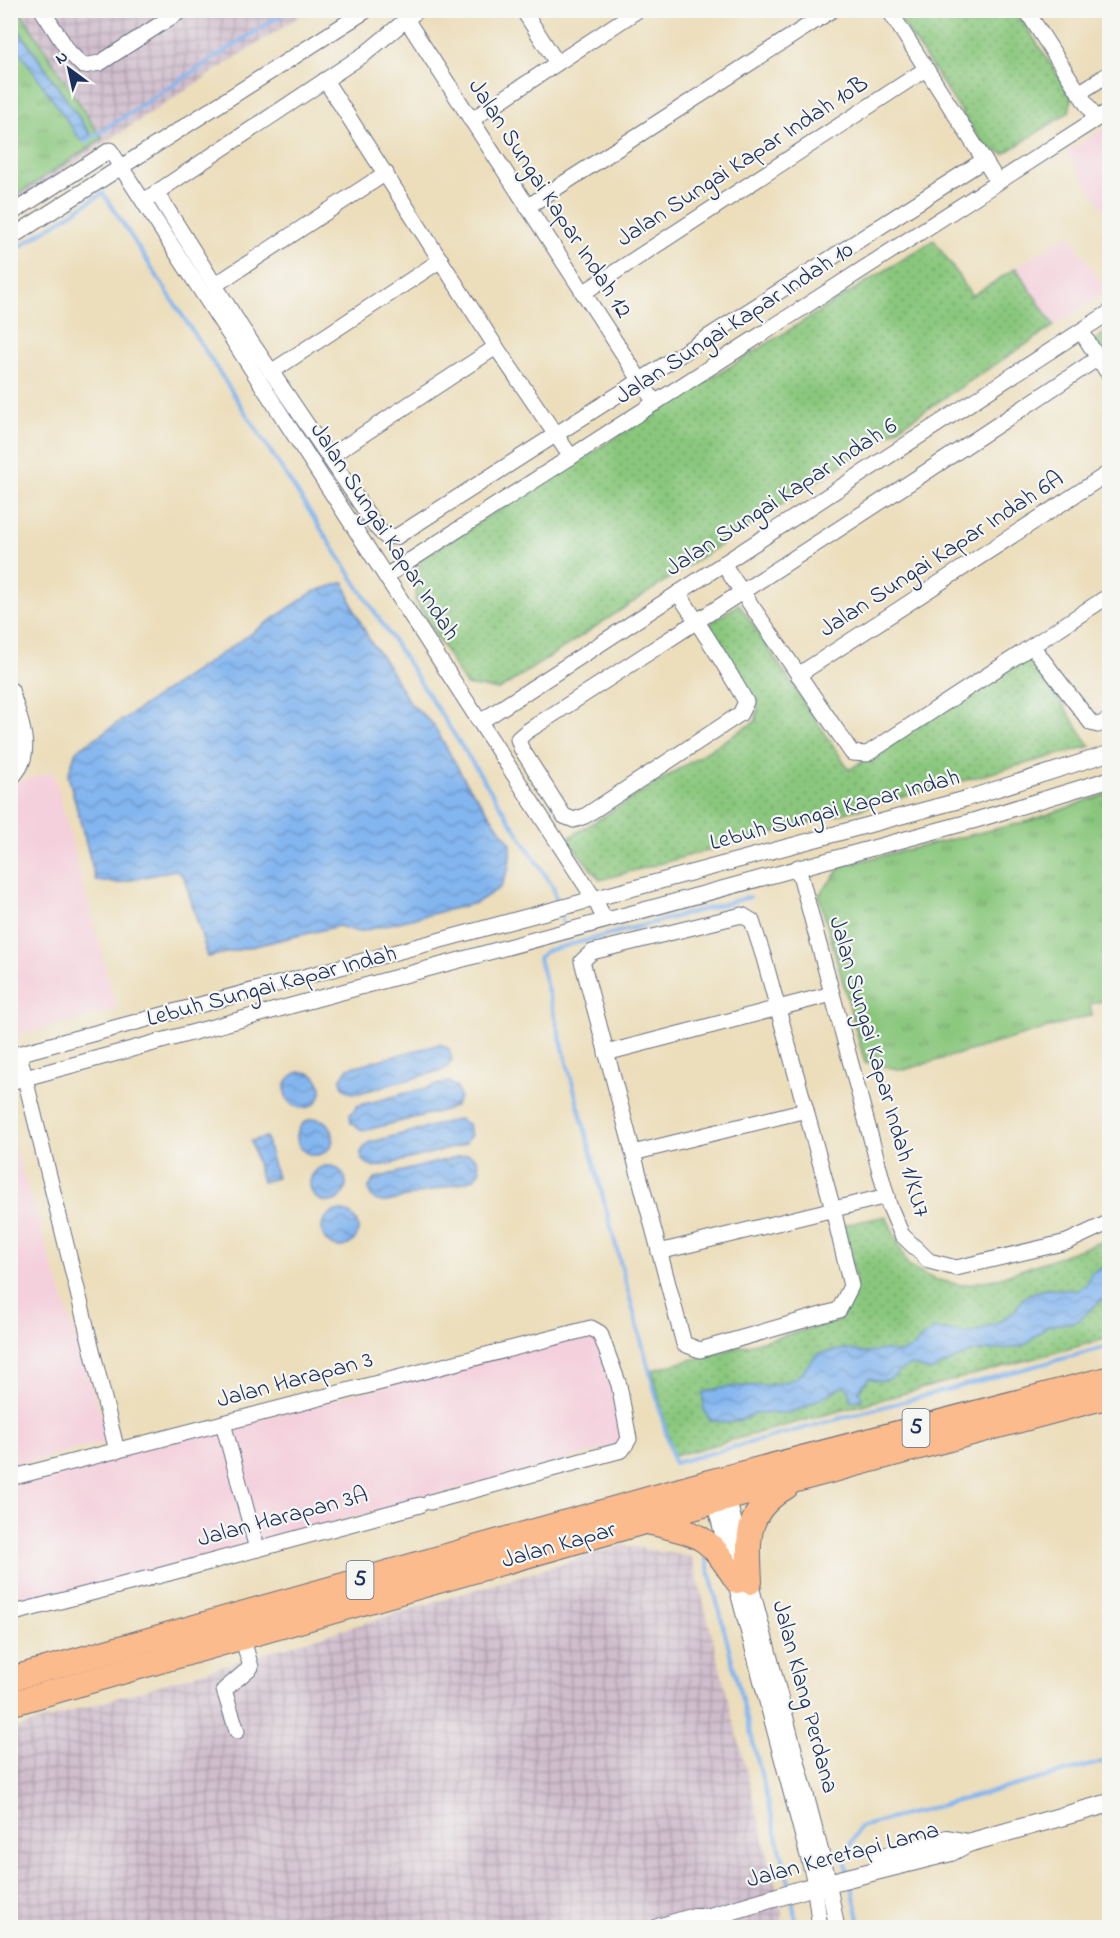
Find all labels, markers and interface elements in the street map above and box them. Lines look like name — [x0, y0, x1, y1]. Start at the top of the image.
north arrow — [39, 39, 99, 99]
text: N — [51, 45, 73, 71]
street label: Jalan Sungai Kapar Indah 10B — [610, 67, 876, 257]
street label: Jalan Sungai Kapar Indah 12 — [458, 72, 640, 326]
street label: Jalan Sungai Kapar Indah 10 — [609, 234, 861, 414]
street label: Jalan Sungai Kapar Indah 6 — [659, 409, 905, 586]
street label: Jalan Sungai Kapar Indah — [300, 416, 468, 648]
street label: Jalan Sungai Kapar Indah 6A — [813, 463, 1071, 647]
street label: Lebuh Sungai Kapar Indah — [706, 761, 964, 861]
street label: Jalan Sungai Kapar Indah 1/KU7 — [818, 912, 938, 1222]
street label: Lebuh Sungai Kapar Indah — [143, 937, 401, 1037]
street label: Jalan Harapan 3 — [213, 1343, 377, 1419]
road number: 5 — [902, 1409, 930, 1447]
street label: Jalan Harapan 3A — [194, 1478, 372, 1558]
street label: Jalan Kapar — [498, 1513, 621, 1579]
road number: 5 — [346, 1561, 374, 1599]
street label: Jalan Klang Perdana — [761, 1597, 847, 1797]
street label: Jalan Keretapi Lama — [743, 1813, 943, 1899]

